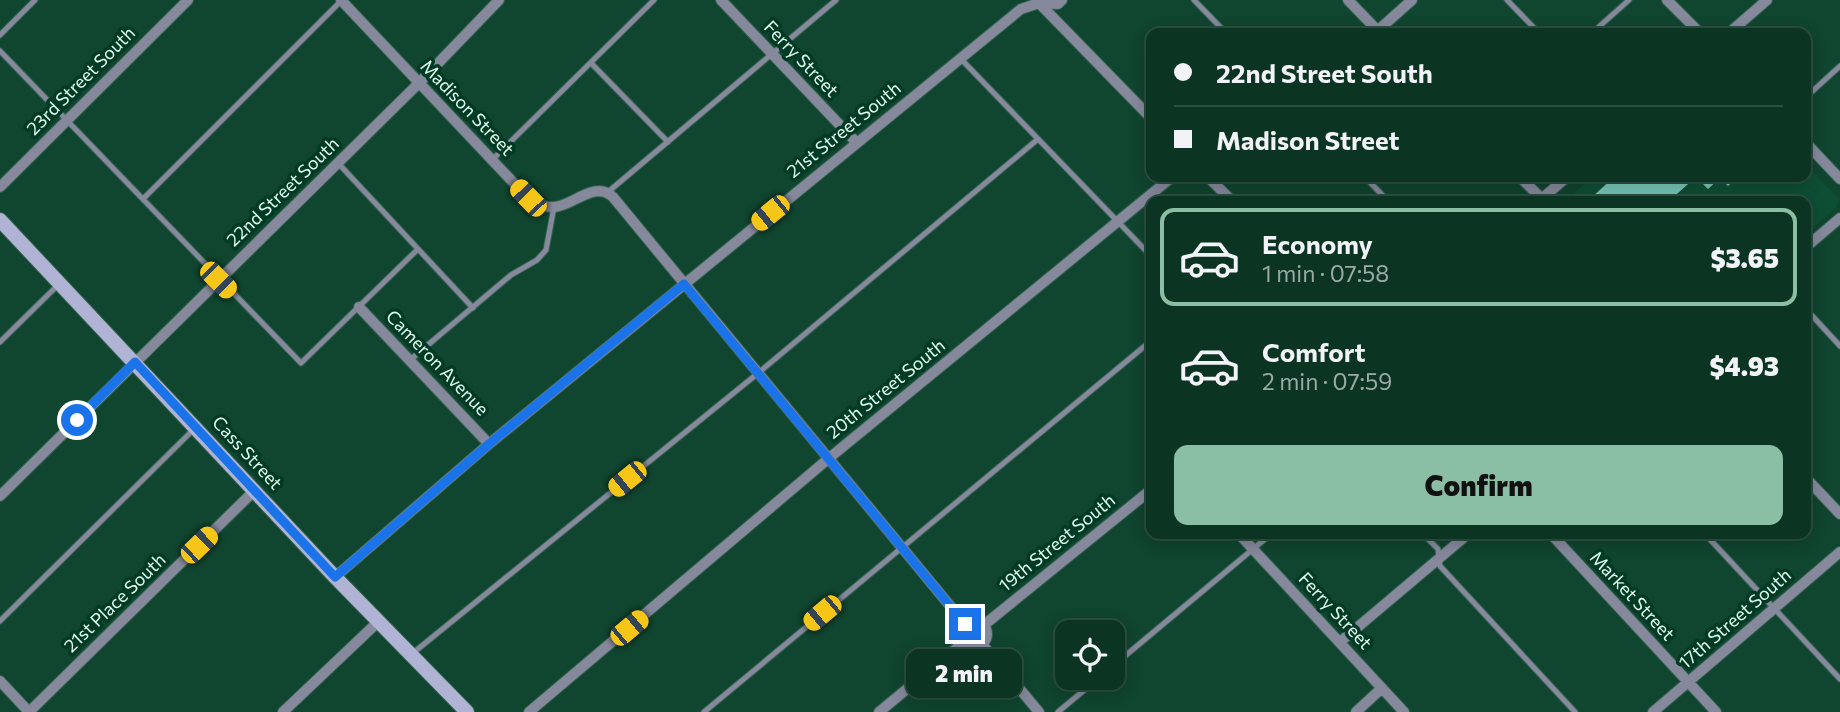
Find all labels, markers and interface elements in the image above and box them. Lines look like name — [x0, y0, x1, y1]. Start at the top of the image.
street label: Ferry Street — [760, 16, 843, 101]
street label: 23rd Street South — [21, 21, 139, 139]
street label: Madison Street — [416, 55, 519, 160]
text: 22nd Street South — [1216, 57, 1433, 88]
street label: 21st Street South — [782, 77, 905, 182]
text: Madison Street — [1216, 124, 1400, 155]
street label: 22nd Street South — [222, 132, 343, 250]
car — [506, 176, 551, 220]
car — [748, 192, 793, 234]
icon: car — [1178, 226, 1241, 289]
text: Economy — [1262, 228, 1373, 259]
text: $3.65 — [1710, 242, 1779, 273]
car — [196, 258, 241, 302]
text: 1 min · 07:58 — [1262, 259, 1389, 287]
street label: Cameron Avenue — [382, 305, 494, 420]
street label: 20th Street South — [822, 334, 949, 443]
icon: car — [1178, 334, 1241, 397]
text: Comfort — [1262, 336, 1365, 367]
text: $4.93 — [1709, 350, 1779, 381]
text: 2 min · 07:59 — [1262, 367, 1392, 395]
route start — [61, 404, 93, 436]
street label: Cass Street — [208, 411, 287, 494]
button: Confirm — [1174, 445, 1783, 525]
car — [605, 458, 650, 500]
street label: 19th Street South — [994, 489, 1119, 596]
car — [177, 523, 222, 567]
street label: Market Street — [1586, 546, 1680, 645]
street label: 21st Place South — [59, 548, 170, 656]
street label: 17th Street South — [1674, 563, 1795, 673]
street label: Ferry Street — [1294, 567, 1377, 653]
car — [800, 591, 845, 635]
car — [607, 606, 652, 650]
route end — [949, 608, 981, 640]
map controls — [1055, 620, 1125, 690]
button: locate — [1055, 620, 1125, 690]
callout: 2 min — [907, 648, 1023, 698]
text: 2 min — [935, 659, 993, 687]

